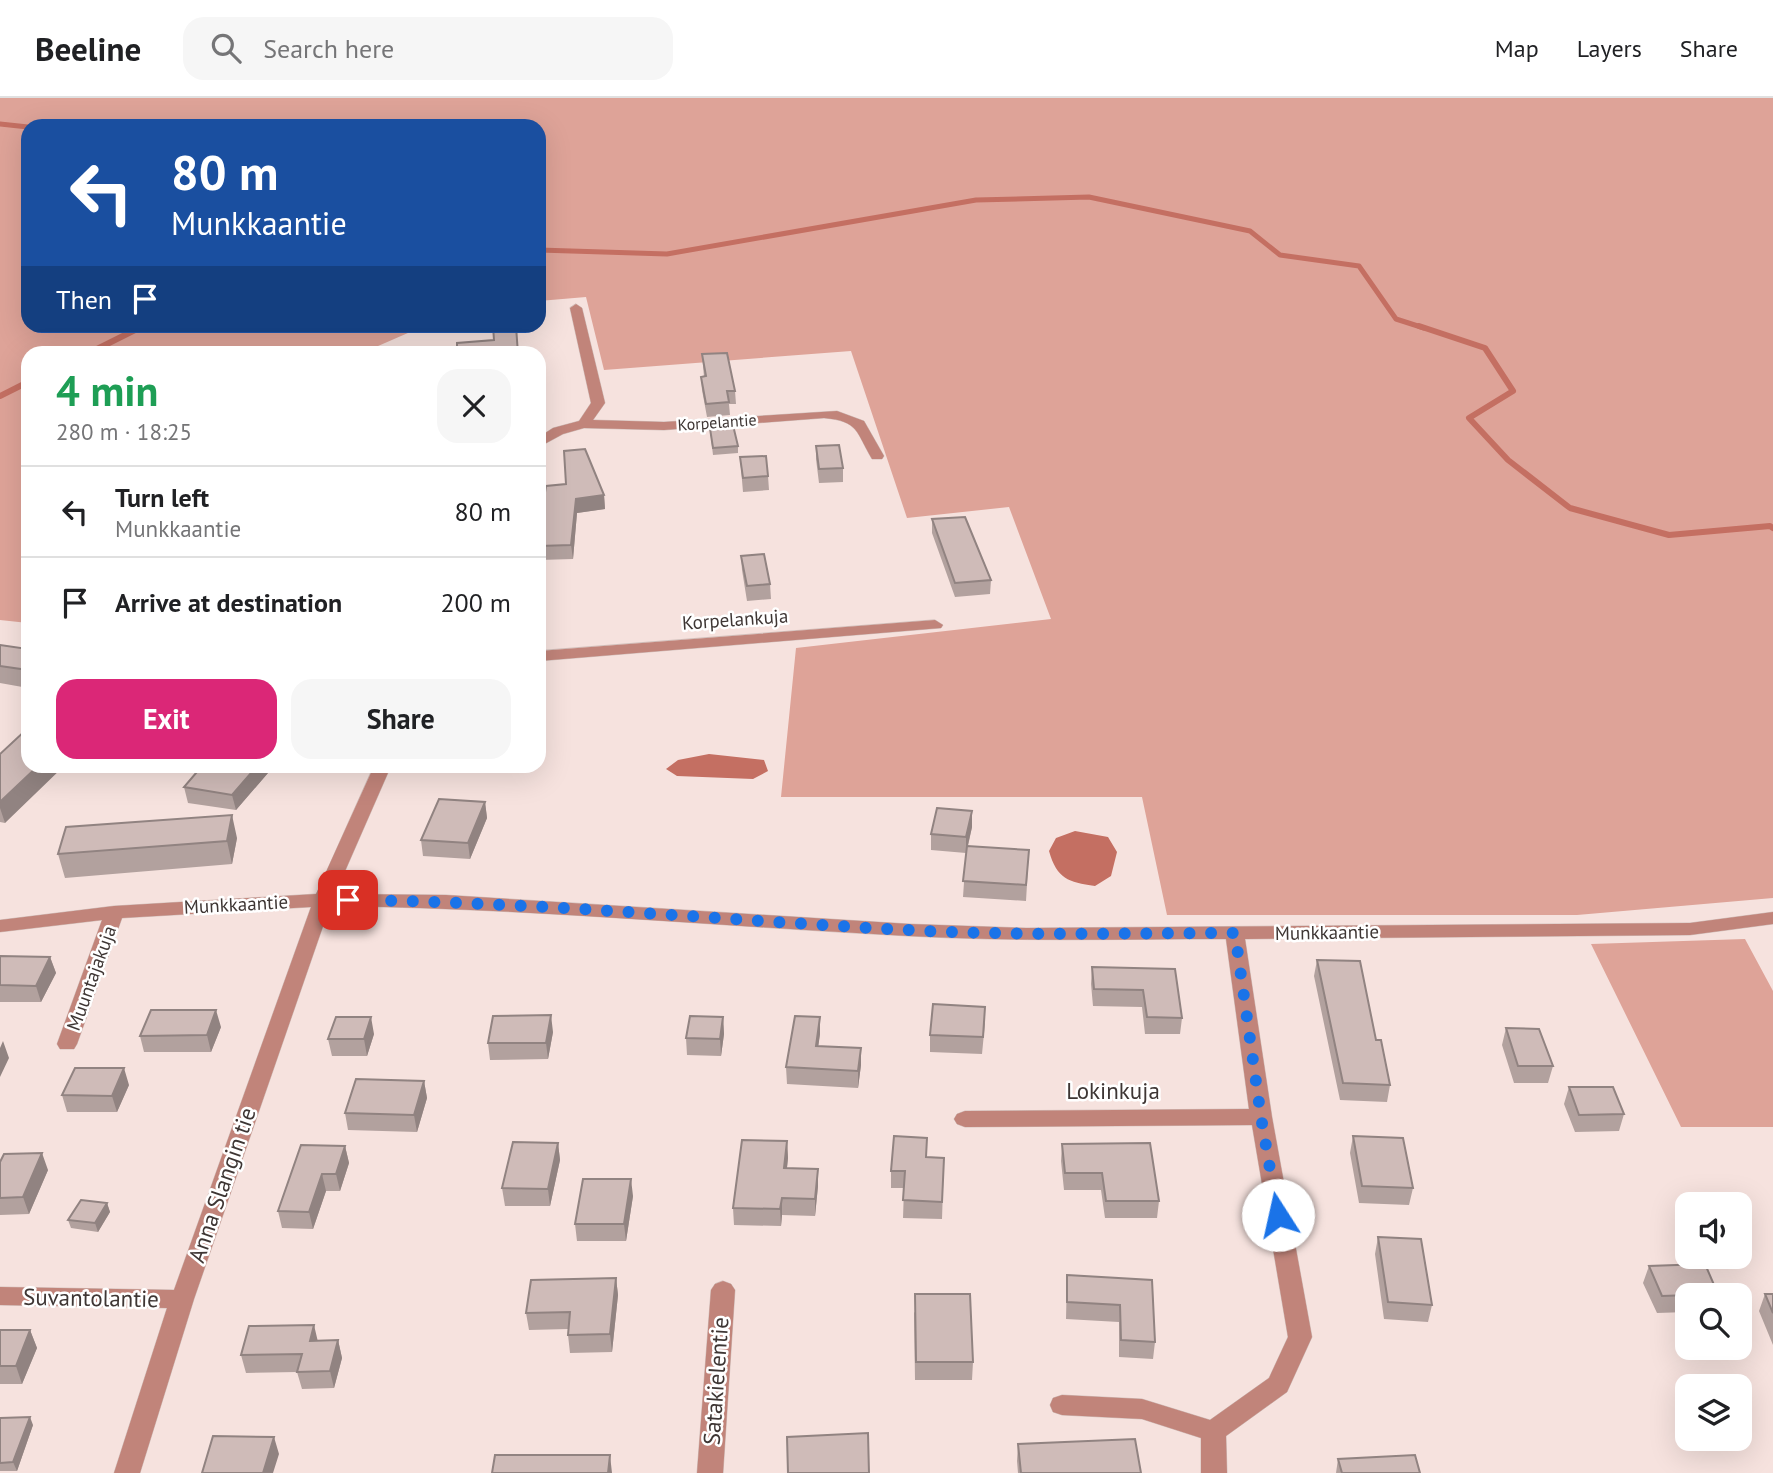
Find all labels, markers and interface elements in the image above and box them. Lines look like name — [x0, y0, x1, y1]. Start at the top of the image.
search box — [183, 17, 673, 80]
text: Beeline — [35, 27, 141, 70]
icon: search — [207, 29, 245, 67]
text: Search here — [263, 32, 394, 65]
text: Map — [1495, 33, 1539, 64]
text: Layers — [1577, 33, 1642, 64]
text: Share — [1680, 33, 1738, 64]
text: 80 m — [171, 140, 278, 204]
icon: left — [56, 147, 147, 238]
text: Munkkaantie — [171, 202, 347, 244]
icon: arrive — [126, 280, 164, 318]
text: Then — [56, 283, 112, 316]
text: 4 min — [56, 363, 158, 418]
button: close — [437, 369, 511, 443]
street label: Korpelantie — [677, 409, 757, 435]
text: 280 m · 18:25 — [56, 417, 192, 446]
text: Turn left — [115, 481, 209, 514]
icon: left — [56, 493, 94, 531]
text: 80 m — [455, 495, 511, 528]
text: Munkkaantie — [115, 514, 241, 543]
icon: arrive — [56, 584, 94, 622]
text: Arrive at destination — [115, 586, 342, 619]
text: 200 m — [440, 586, 511, 619]
street label: Korpelankuja — [681, 603, 789, 635]
button: Exit — [56, 679, 277, 759]
button: Share — [291, 679, 511, 759]
pin — [318, 870, 378, 930]
icon: arrive — [329, 881, 367, 919]
street label: Munkkaantie — [183, 889, 289, 919]
street label: Munkkaantie — [1275, 919, 1379, 945]
street label: Muuntajakuja — [61, 922, 121, 1034]
street label: Lokinkuja — [1066, 1076, 1160, 1105]
street label: Anna Slangin tie — [181, 1104, 262, 1266]
position arrow — [1241, 1178, 1315, 1252]
map controls — [1675, 1192, 1752, 1451]
button: sound — [1675, 1192, 1752, 1269]
street label: Suvantolantie — [23, 1282, 159, 1313]
button: search — [1675, 1283, 1752, 1360]
street label: Satakielentie — [697, 1316, 734, 1446]
button: layers — [1675, 1374, 1752, 1451]

